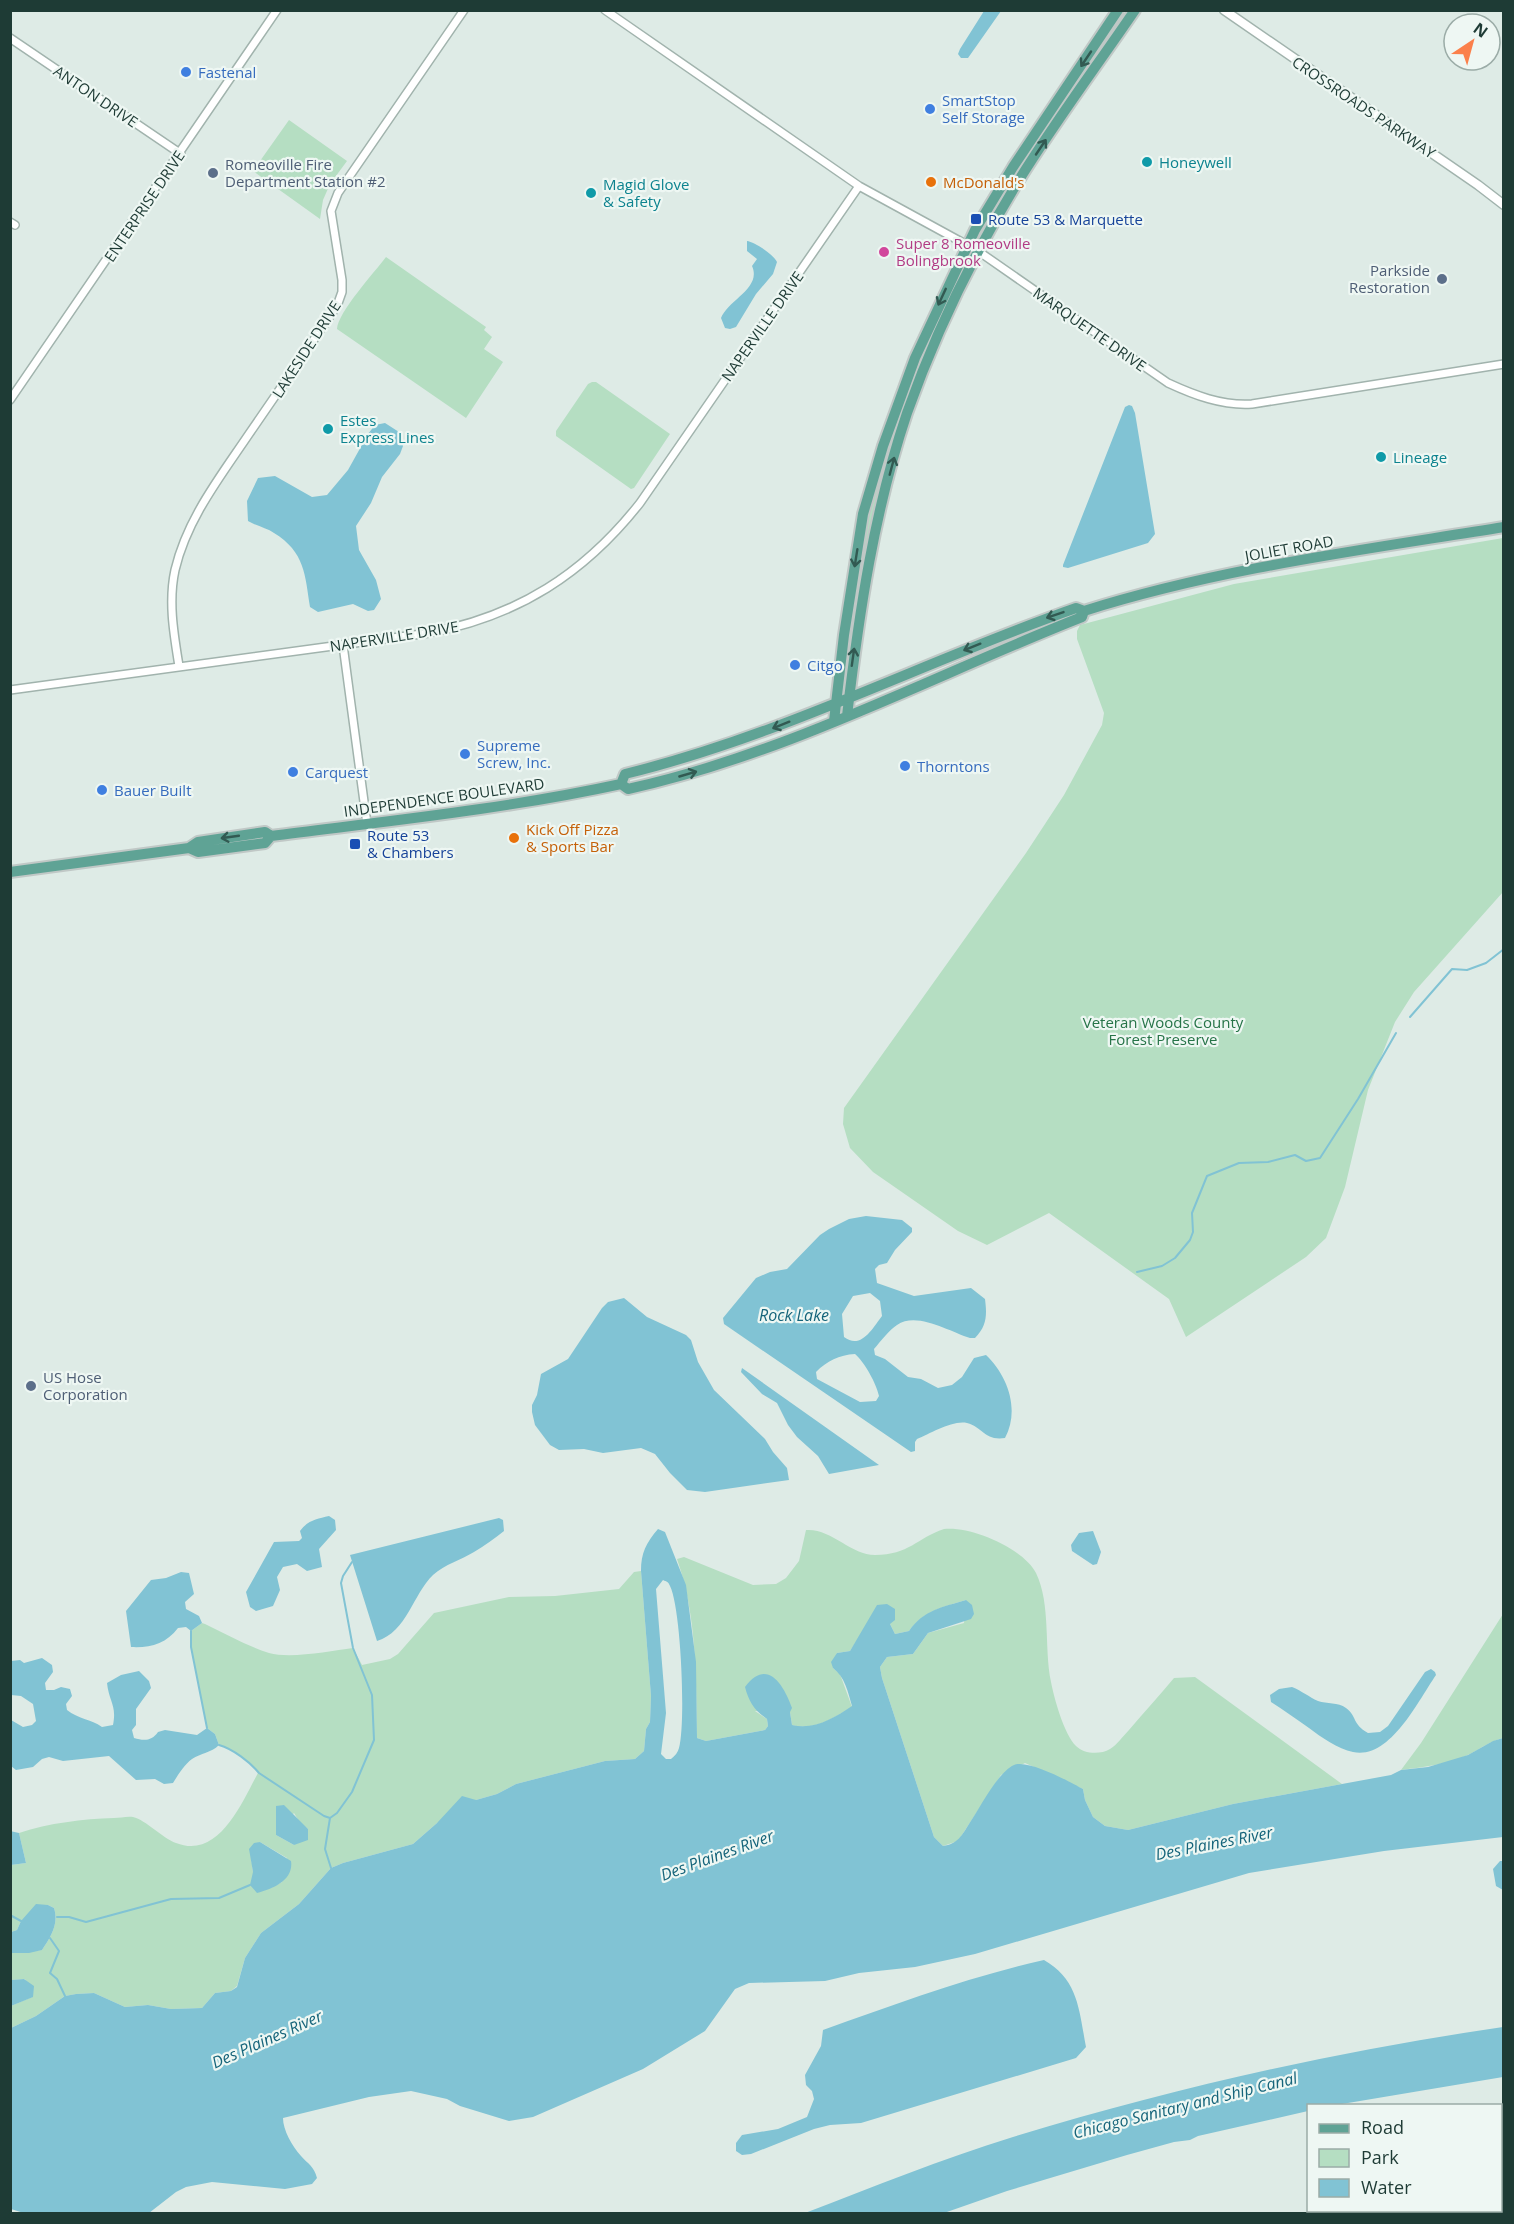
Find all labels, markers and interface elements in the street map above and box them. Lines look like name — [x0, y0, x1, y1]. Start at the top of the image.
north arrow — [1442, 12, 1502, 72]
text: N — [1469, 17, 1493, 43]
one-way arrow — [1080, 50, 1092, 67]
street label: CROSSROADS PARKWAY — [1288, 51, 1440, 163]
street label: ANTON DRIVE — [50, 60, 142, 132]
place label: Fastenal — [198, 62, 256, 82]
marker: Fastenal — [179, 65, 193, 79]
place label: SmartStop Self Storage — [942, 90, 1025, 127]
marker: SmartStop Self Storage — [923, 102, 937, 116]
one-way arrow — [1035, 140, 1047, 156]
street label: ENTERPRISE DRIVE — [99, 147, 189, 265]
place label: Honeywell — [1159, 152, 1232, 172]
place label: Romeoville Fire Department Station #2 — [225, 154, 385, 191]
marker: Honeywell — [1140, 155, 1154, 169]
marker: Romeoville Fire Department Station #2 — [206, 166, 220, 180]
place label: McDonald's — [943, 172, 1025, 192]
place label: Magid Glove & Safety — [603, 174, 689, 211]
marker: McDonald's — [924, 175, 938, 189]
marker: Magid Glove & Safety — [584, 186, 598, 200]
place label: Route 53 & Marquette — [988, 209, 1143, 229]
marker: Route 53 & Marquette — [969, 212, 983, 226]
place label: Super 8 Romeoville Bolingbrook — [896, 233, 1030, 270]
marker: Super 8 Romeoville Bolingbrook — [877, 245, 891, 259]
place label: Parkside Restoration — [1349, 260, 1430, 297]
street label: NAPERVILLE DRIVE — [717, 267, 807, 385]
marker: Parkside Restoration — [1435, 272, 1449, 286]
street label: MARQUETTE DRIVE — [1030, 283, 1150, 375]
one-way arrow — [936, 288, 948, 306]
street label: LAKESIDE DRIVE — [267, 297, 345, 401]
place label: Estes Express Lines — [340, 410, 435, 447]
marker: Estes Express Lines — [321, 422, 335, 436]
place label: Lineage — [1393, 447, 1447, 467]
marker: Lineage — [1374, 450, 1388, 464]
one-way arrow — [886, 457, 898, 476]
street label: JOLIET ROAD — [1241, 530, 1335, 566]
one-way arrow — [850, 547, 861, 567]
one-way arrow — [1046, 611, 1065, 622]
street label: NAPERVILLE DRIVE — [328, 616, 460, 656]
one-way arrow — [963, 642, 981, 653]
one-way arrow — [848, 648, 859, 668]
place label: Citgo — [807, 655, 843, 675]
marker: Citgo — [788, 658, 802, 672]
one-way arrow — [772, 720, 791, 731]
place label: Supreme Screw, Inc. — [477, 735, 551, 772]
marker: Supreme Screw, Inc. — [458, 747, 472, 761]
place label: Thorntons — [917, 756, 990, 776]
marker: Thorntons — [898, 759, 912, 773]
place label: Carquest — [305, 762, 368, 782]
marker: Carquest — [286, 765, 300, 779]
one-way arrow — [678, 768, 697, 779]
street label: INDEPENDENCE BOULEVARD — [342, 773, 546, 821]
place label: Bauer Built — [114, 780, 191, 800]
marker: Bauer Built — [95, 783, 109, 797]
place label: Kick Off Pizza & Sports Bar — [526, 819, 619, 856]
place label: Route 53 & Chambers — [367, 825, 454, 862]
marker: Kick Off Pizza & Sports Bar — [507, 831, 521, 845]
one-way arrow — [220, 832, 240, 843]
marker: Route 53 & Chambers — [348, 837, 362, 851]
park label: Veteran Woods County Forest Preserve — [1083, 1012, 1244, 1049]
water label: Rock Lake — [759, 1304, 829, 1326]
place label: US Hose Corporation — [43, 1367, 128, 1404]
marker: US Hose Corporation — [24, 1379, 38, 1393]
water label: Des Plaines River — [1154, 1821, 1275, 1865]
water label: Des Plaines River — [657, 1824, 777, 1886]
water label: Des Plaines River — [208, 2004, 326, 2073]
water label: Chicago Sanitary and Ship Canal — [1071, 2066, 1300, 2144]
legend — [1307, 2104, 1502, 2212]
text: Road — [1361, 2115, 1404, 2139]
text: Park — [1361, 2145, 1399, 2169]
text: Water — [1361, 2175, 1412, 2199]

